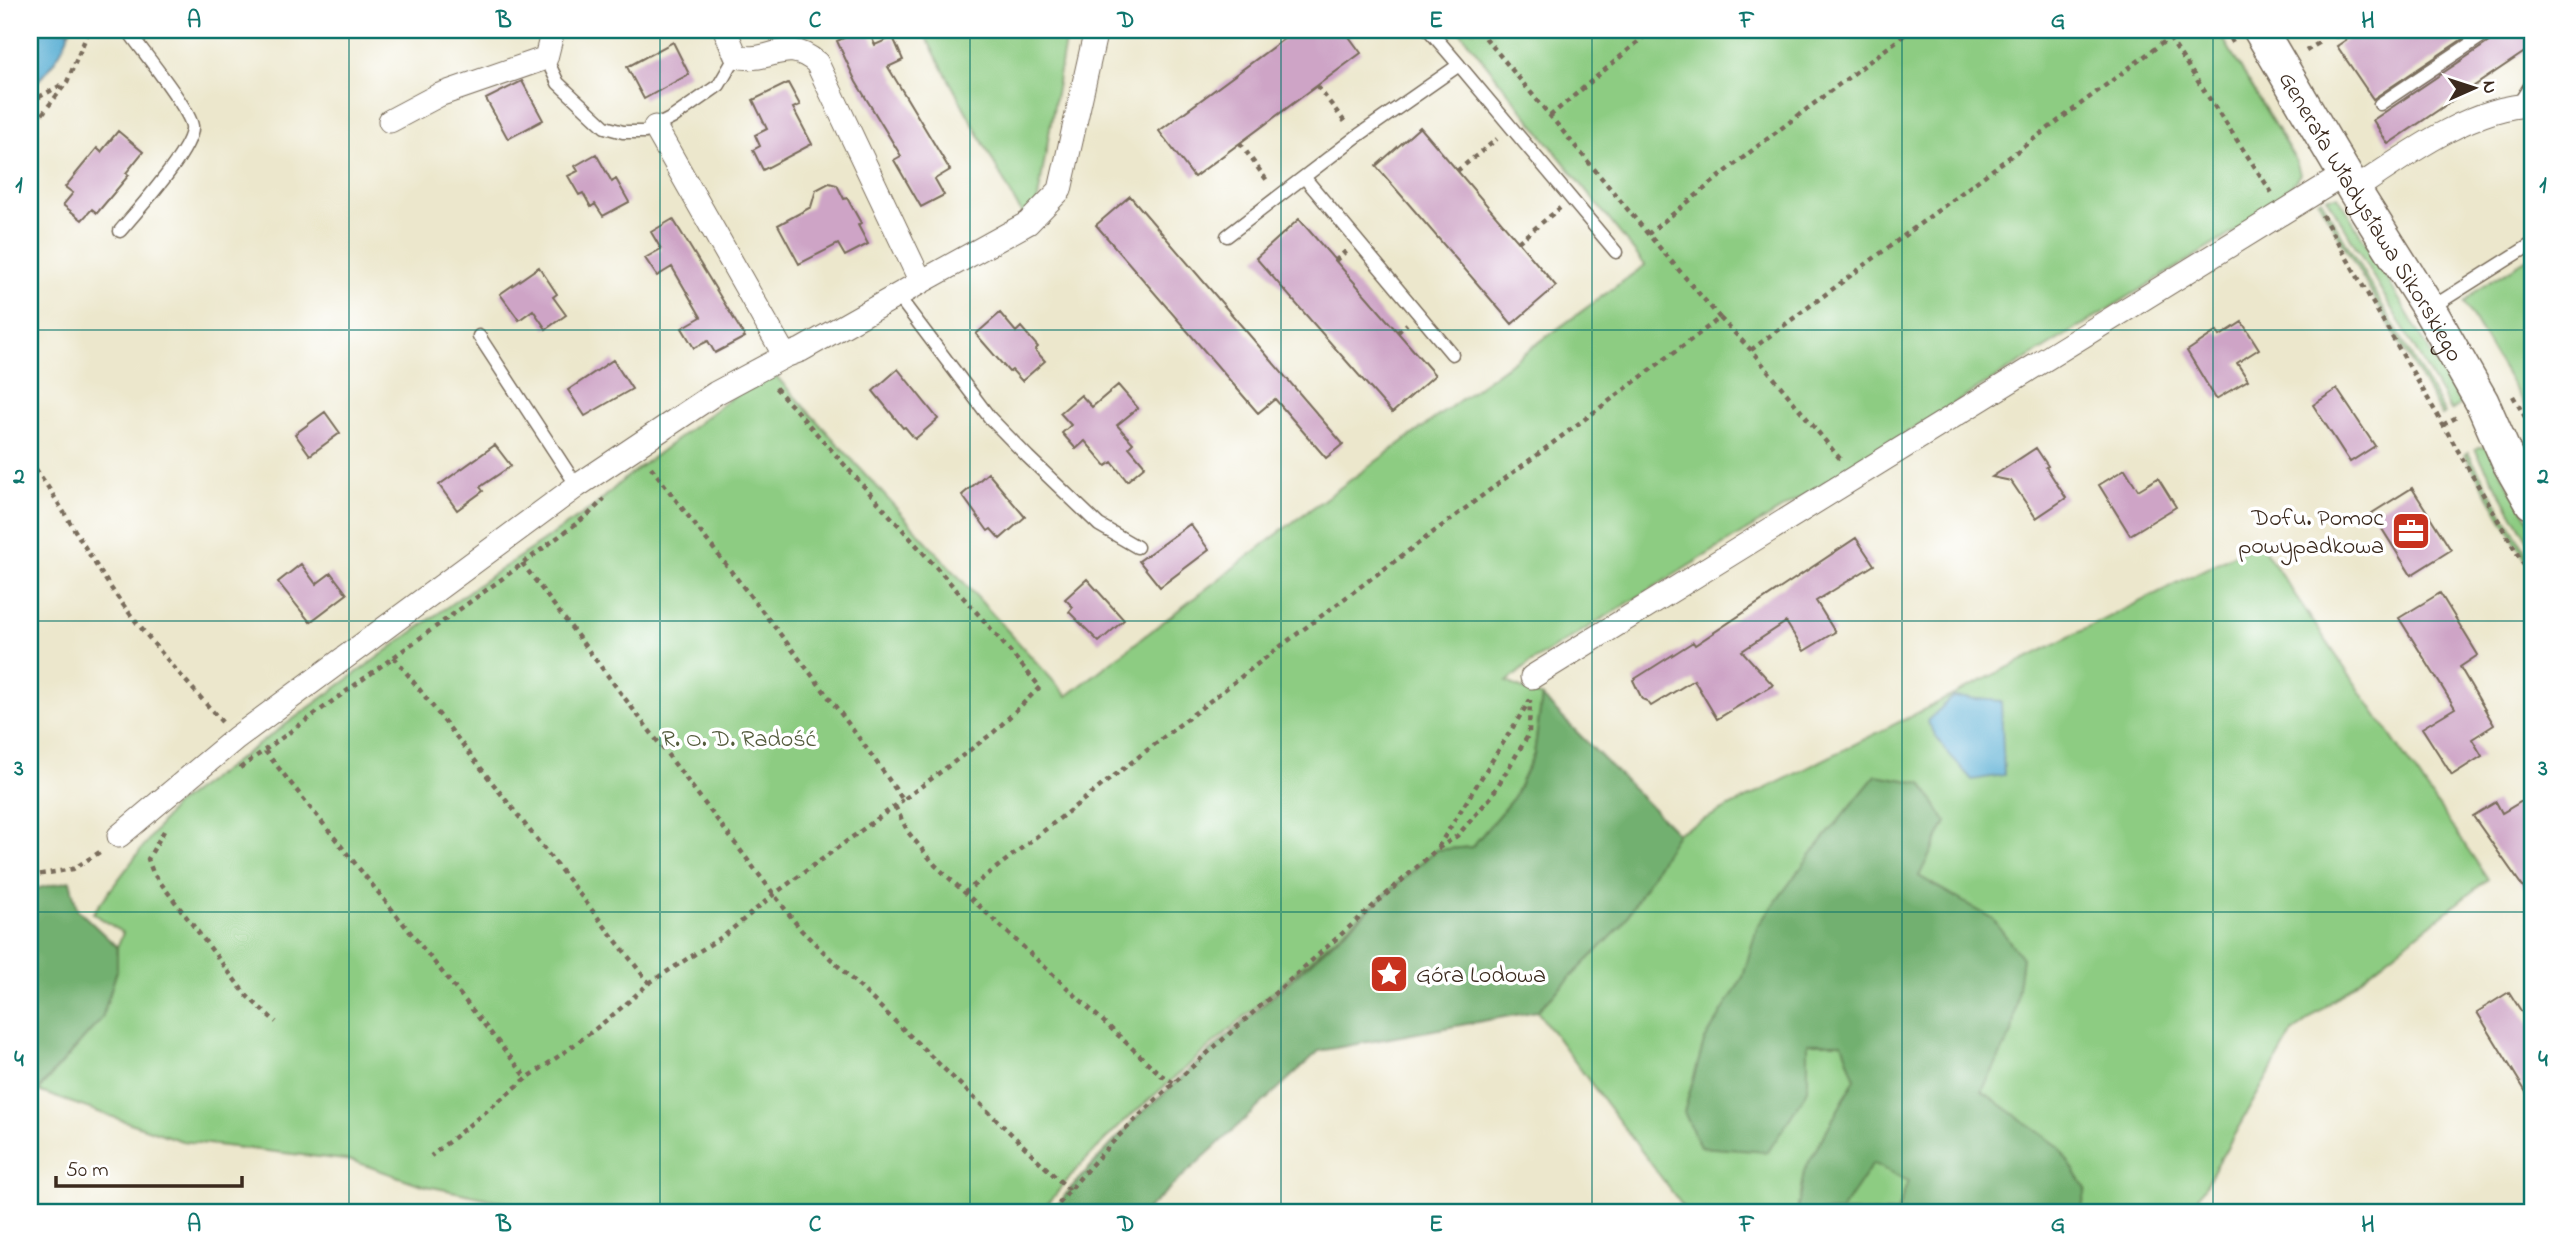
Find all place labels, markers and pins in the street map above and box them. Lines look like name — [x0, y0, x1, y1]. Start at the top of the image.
place label: Dofu. Pomoc powypadkowa — [2238, 502, 2384, 566]
office icon: Dofu. Pomoc powypadkowa — [2390, 510, 2432, 552]
place icon: Góra Lodowa — [1368, 953, 1410, 995]
place label: Góra Lodowa — [1416, 959, 1546, 994]

